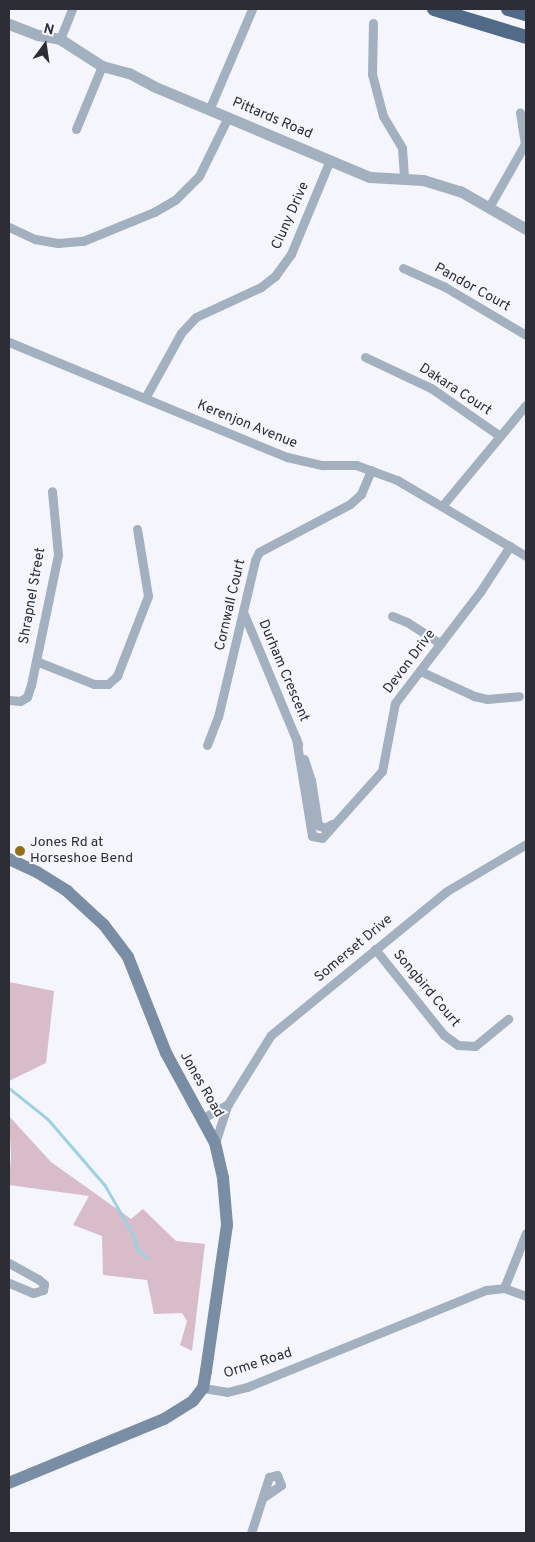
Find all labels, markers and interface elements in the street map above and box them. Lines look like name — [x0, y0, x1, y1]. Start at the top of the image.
north arrow — [20, 20, 70, 70]
text: N — [42, 20, 56, 39]
street label: Pittards Road — [229, 95, 315, 143]
street label: Cluny Drive — [269, 180, 313, 252]
street label: Pandor Court — [431, 260, 513, 316]
street label: Dakara Court — [416, 360, 494, 420]
street label: Kerenjon Avenue — [194, 397, 300, 453]
street label: Shrapnel Street — [16, 546, 50, 646]
street label: Cornwall Court — [212, 557, 250, 653]
street label: Durham Crescent — [254, 617, 312, 725]
street label: Devon Drive — [380, 627, 440, 697]
place label: Jones Rd at Horseshoe Bend — [30, 835, 133, 868]
marker: Jones Rd at Horseshoe Bend — [14, 845, 26, 857]
street label: Somerset Drive — [312, 912, 396, 986]
street label: Songbird Court — [389, 947, 463, 1031]
street label: Jones Road — [175, 1049, 227, 1121]
street label: Orme Road — [222, 1345, 294, 1383]

